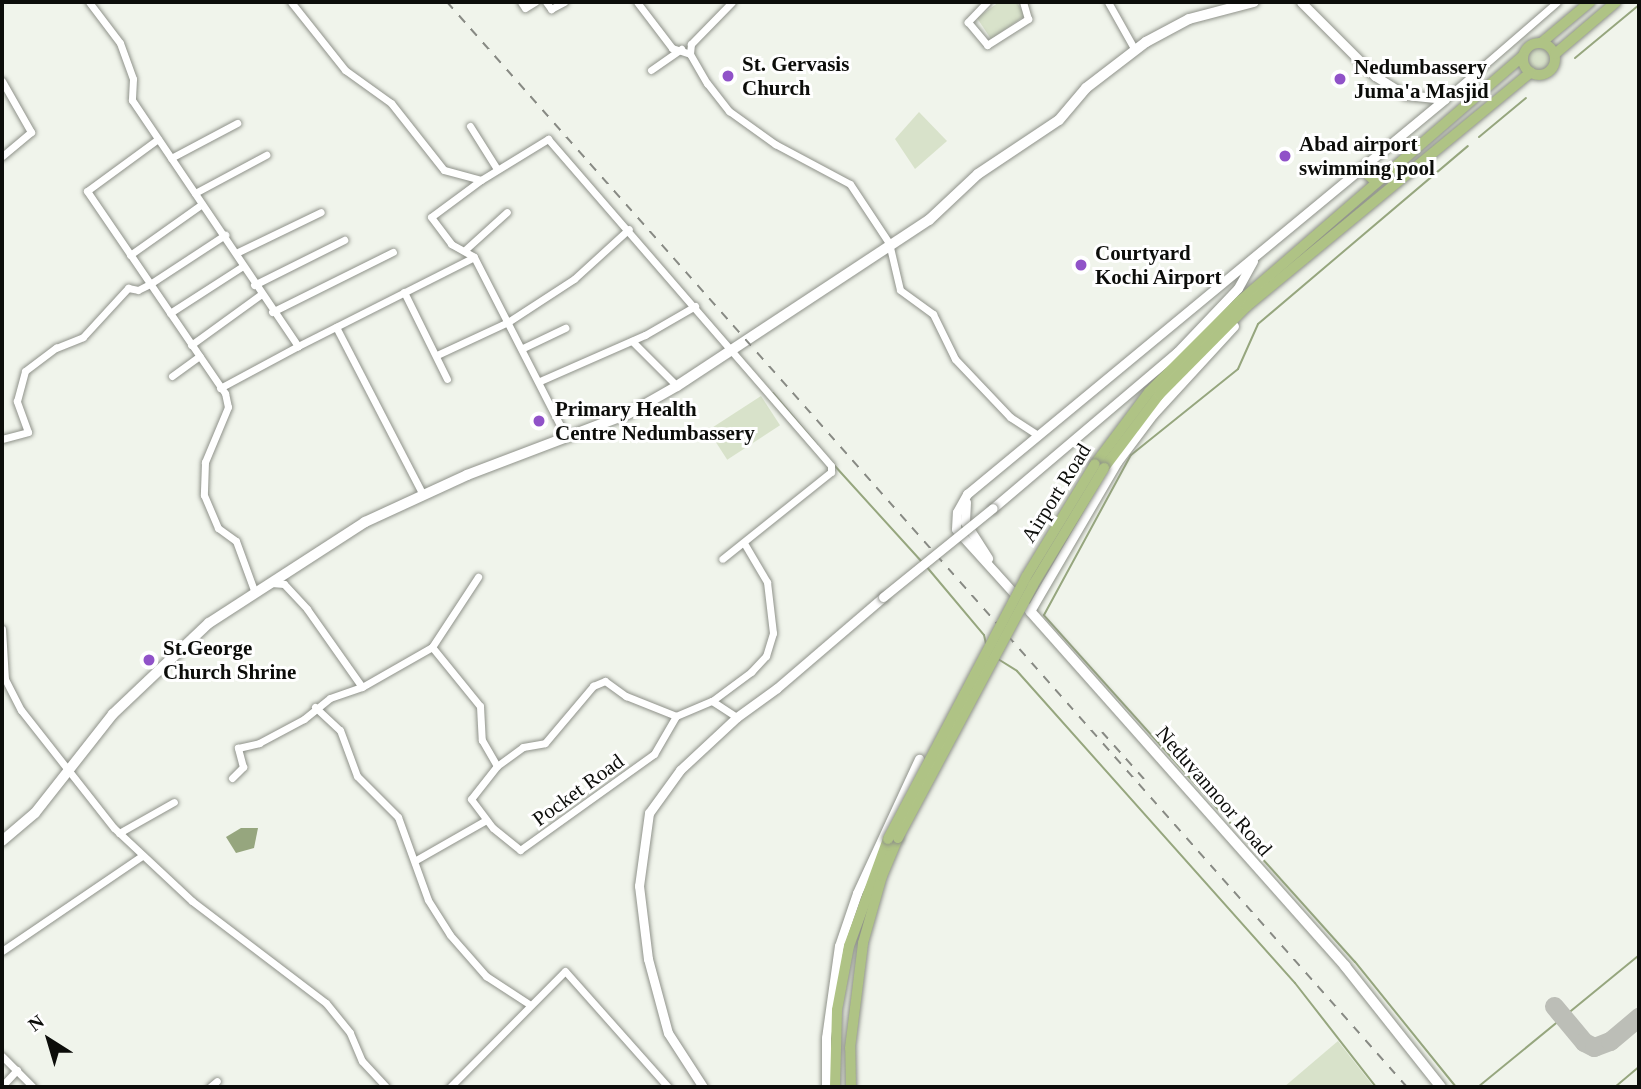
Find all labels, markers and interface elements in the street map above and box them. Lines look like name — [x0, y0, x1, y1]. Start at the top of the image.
place label: St. Gervasis Church — [742, 51, 849, 101]
place label: Nedumbassery Juma'a Masjid — [1354, 54, 1489, 104]
marker: St. Gervasis Church — [720, 68, 736, 84]
marker: Nedumbassery Juma'a Masjid — [1332, 71, 1348, 87]
place label: Abad airport swimming pool — [1299, 131, 1435, 181]
marker: Abad airport swimming pool — [1277, 148, 1293, 164]
place label: Courtyard Kochi Airport — [1095, 240, 1223, 290]
marker: Courtyard Kochi Airport — [1073, 257, 1089, 273]
place label: Primary Health Centre Nedumbassery — [555, 396, 755, 446]
marker: Primary Health Centre Nedumbassery — [529, 411, 549, 431]
street label: Airport Road — [1016, 439, 1096, 547]
place label: St.George Church Shrine — [163, 635, 296, 685]
marker: St.George Church Shrine — [141, 652, 157, 668]
street label: Neduvannoor Road — [1151, 721, 1277, 861]
street label: Pocket Road — [527, 748, 629, 832]
north arrow — [14, 1005, 84, 1075]
text: N — [24, 1010, 48, 1035]

